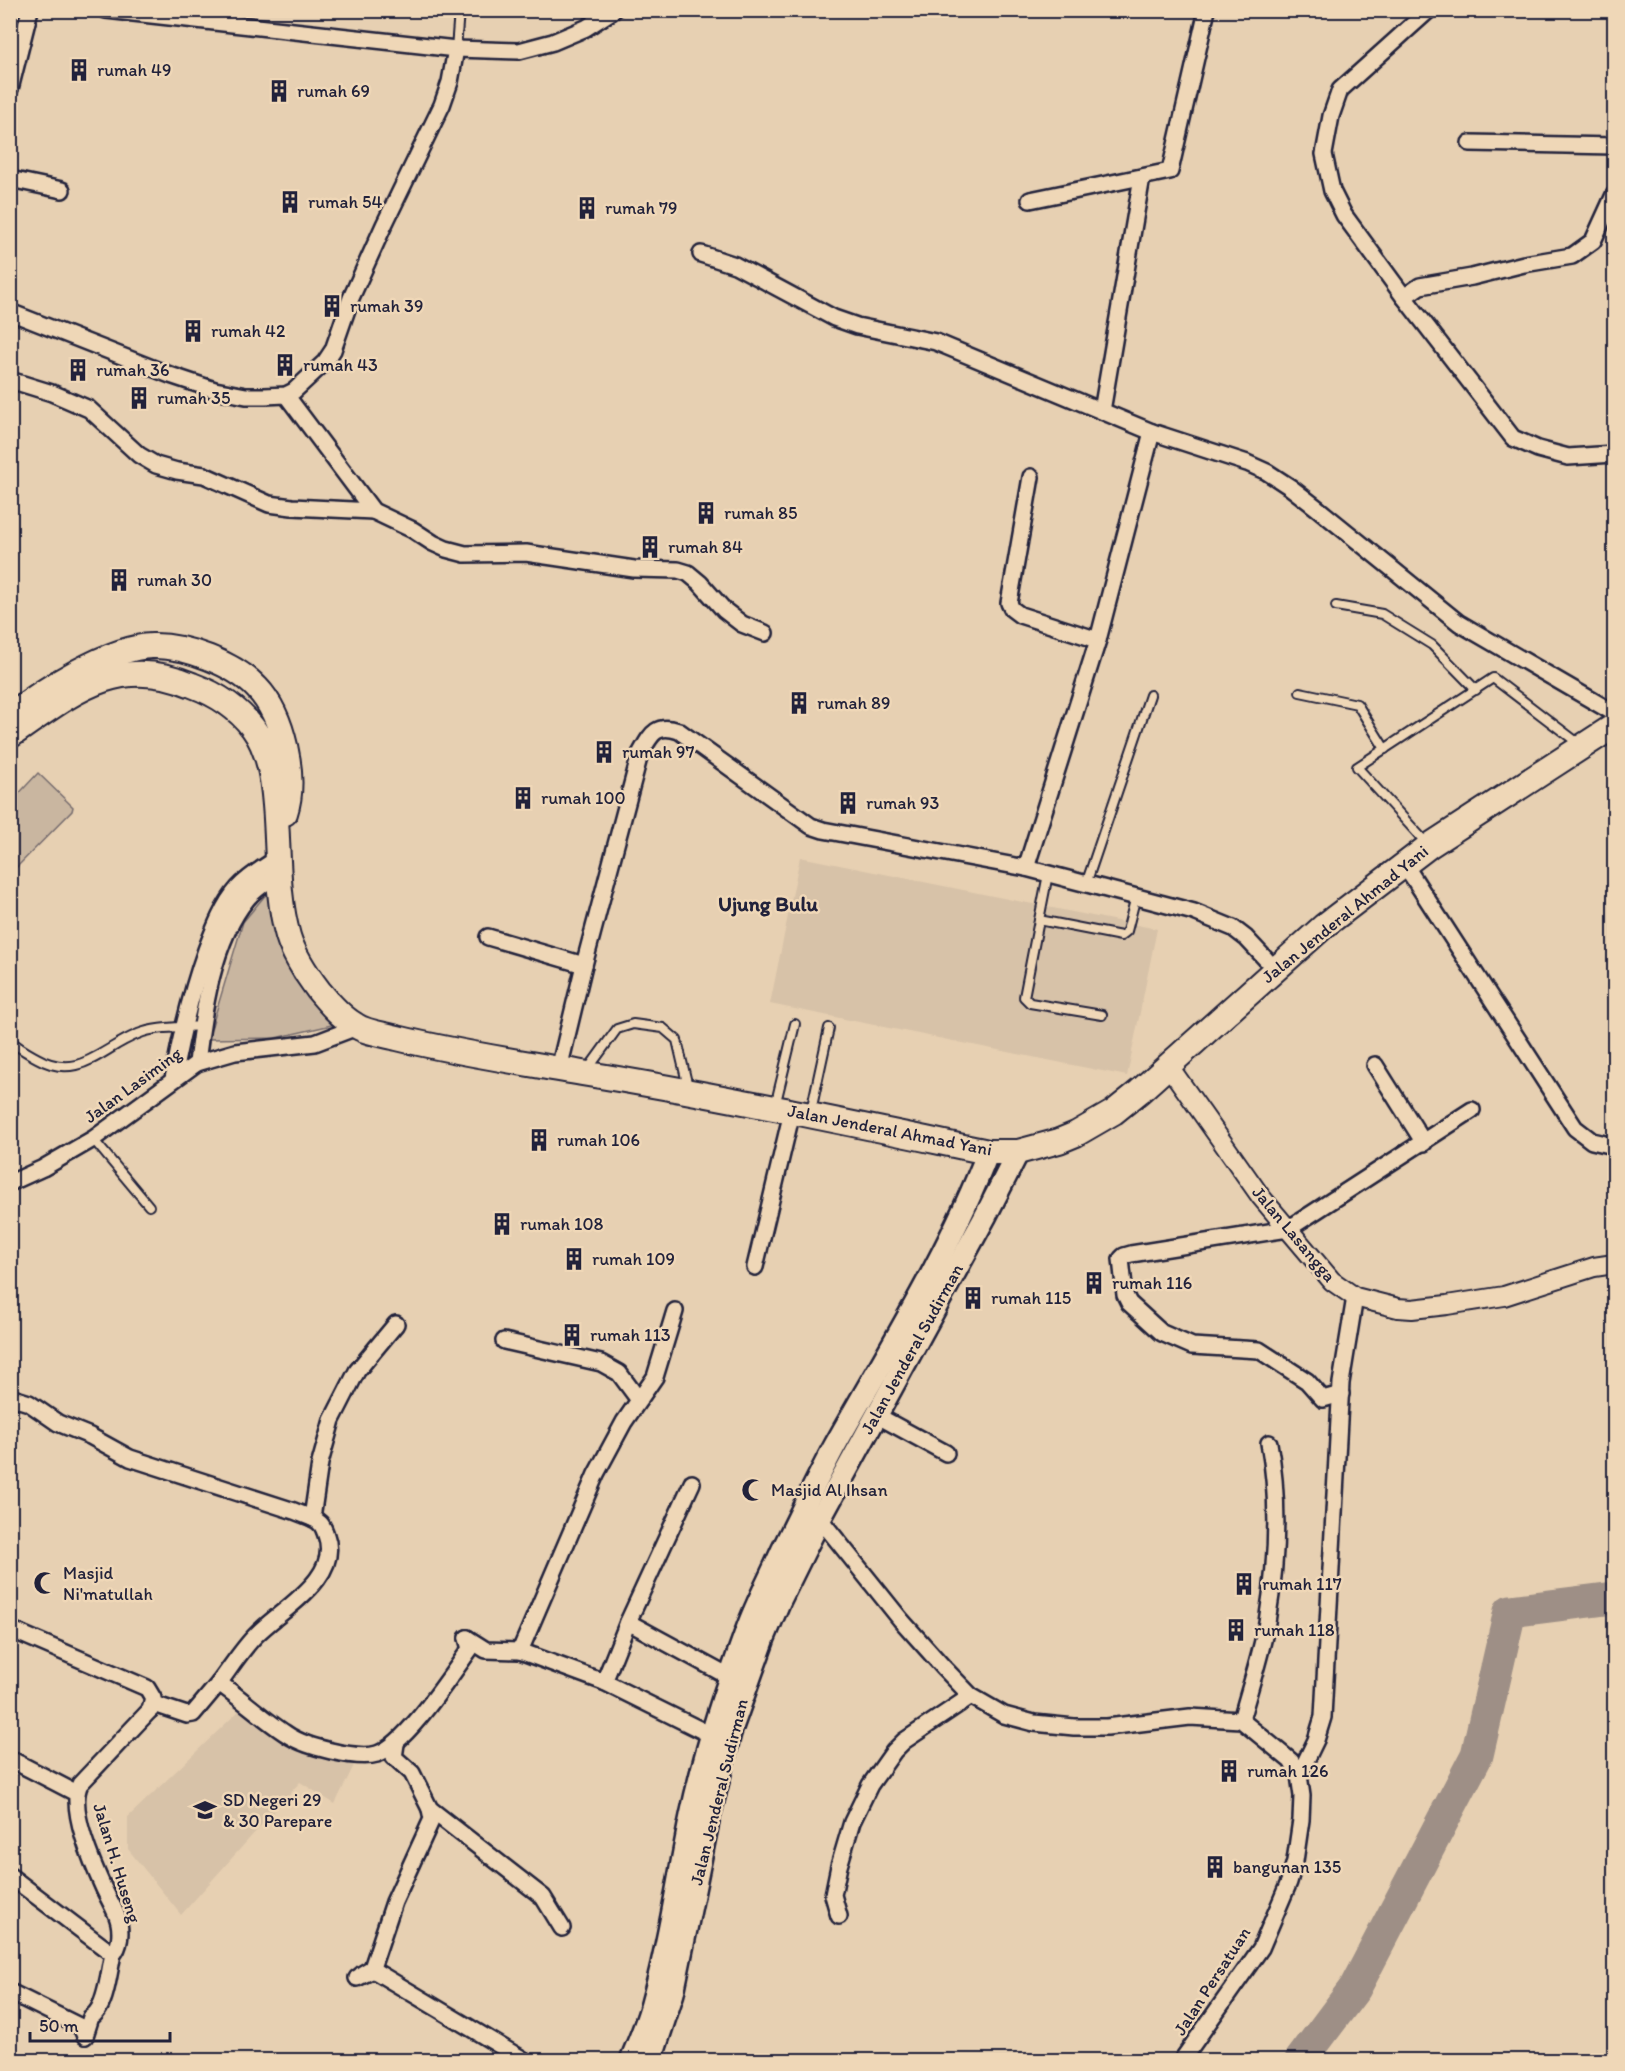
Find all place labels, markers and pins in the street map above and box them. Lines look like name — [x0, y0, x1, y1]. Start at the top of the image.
building icon: rumah 49 — [66, 57, 92, 83]
place label: rumah 49 — [97, 59, 171, 81]
building icon: rumah 69 — [266, 78, 292, 104]
place label: rumah 69 — [297, 80, 370, 102]
building icon: rumah 54 — [277, 189, 303, 215]
place label: rumah 54 — [308, 191, 383, 213]
building icon: rumah 79 — [574, 195, 600, 221]
place label: rumah 79 — [605, 197, 677, 219]
building icon: rumah 39 — [319, 293, 345, 319]
place label: rumah 39 — [350, 295, 423, 317]
building icon: rumah 42 — [180, 318, 206, 344]
place label: rumah 42 — [211, 320, 286, 342]
building icon: rumah 43 — [272, 352, 298, 378]
place label: rumah 43 — [303, 354, 378, 376]
building icon: rumah 36 — [65, 357, 91, 383]
place label: rumah 36 — [96, 359, 169, 381]
building icon: rumah 35 — [126, 385, 152, 411]
place label: rumah 35 — [157, 387, 230, 409]
building icon: rumah 85 — [693, 500, 719, 526]
place label: rumah 85 — [724, 502, 797, 524]
building icon: rumah 84 — [637, 534, 663, 560]
place label: rumah 84 — [668, 536, 743, 558]
building icon: rumah 30 — [106, 567, 132, 593]
place label: rumah 30 — [137, 569, 212, 591]
building icon: rumah 89 — [786, 690, 812, 716]
place label: rumah 89 — [817, 692, 890, 714]
building icon: rumah 97 — [591, 739, 617, 765]
place label: rumah 97 — [622, 741, 694, 763]
building icon: rumah 100 — [510, 785, 536, 811]
place label: rumah 100 — [541, 787, 626, 809]
building icon: rumah 93 — [835, 790, 861, 816]
place label: rumah 93 — [866, 792, 939, 814]
building icon: rumah 106 — [526, 1127, 552, 1153]
place label: rumah 106 — [557, 1129, 640, 1151]
building icon: rumah 108 — [489, 1211, 515, 1237]
place label: rumah 108 — [520, 1213, 604, 1235]
building icon: rumah 109 — [561, 1246, 587, 1272]
place label: rumah 109 — [592, 1248, 675, 1270]
building icon: rumah 116 — [1081, 1270, 1107, 1296]
place label: rumah 116 — [1112, 1272, 1192, 1294]
building icon: rumah 115 — [960, 1285, 986, 1311]
place label: rumah 115 — [991, 1287, 1071, 1309]
building icon: rumah 113 — [559, 1322, 585, 1348]
place label: rumah 113 — [590, 1324, 671, 1346]
mosque icon: Masjid Al Ihsan — [740, 1477, 766, 1503]
place label: Masjid Al Ihsan — [771, 1479, 888, 1501]
place label: Masjid Ni'matullah — [63, 1562, 153, 1605]
mosque icon: Masjid Ni'matullah — [32, 1570, 58, 1596]
building icon: rumah 117 — [1231, 1571, 1257, 1597]
place label: rumah 117 — [1262, 1573, 1342, 1595]
building icon: rumah 118 — [1223, 1617, 1249, 1643]
place label: rumah 118 — [1254, 1619, 1335, 1641]
building icon: rumah 126 — [1216, 1758, 1242, 1784]
place label: rumah 126 — [1247, 1760, 1328, 1782]
place label: SD Negeri 29 & 30 Parepare — [223, 1789, 332, 1832]
school or university icon: SD Negeri 29 & 30 Parepare — [192, 1797, 218, 1823]
building icon: bangunan 135 — [1202, 1854, 1228, 1880]
place label: bangunan 135 — [1233, 1856, 1341, 1878]

